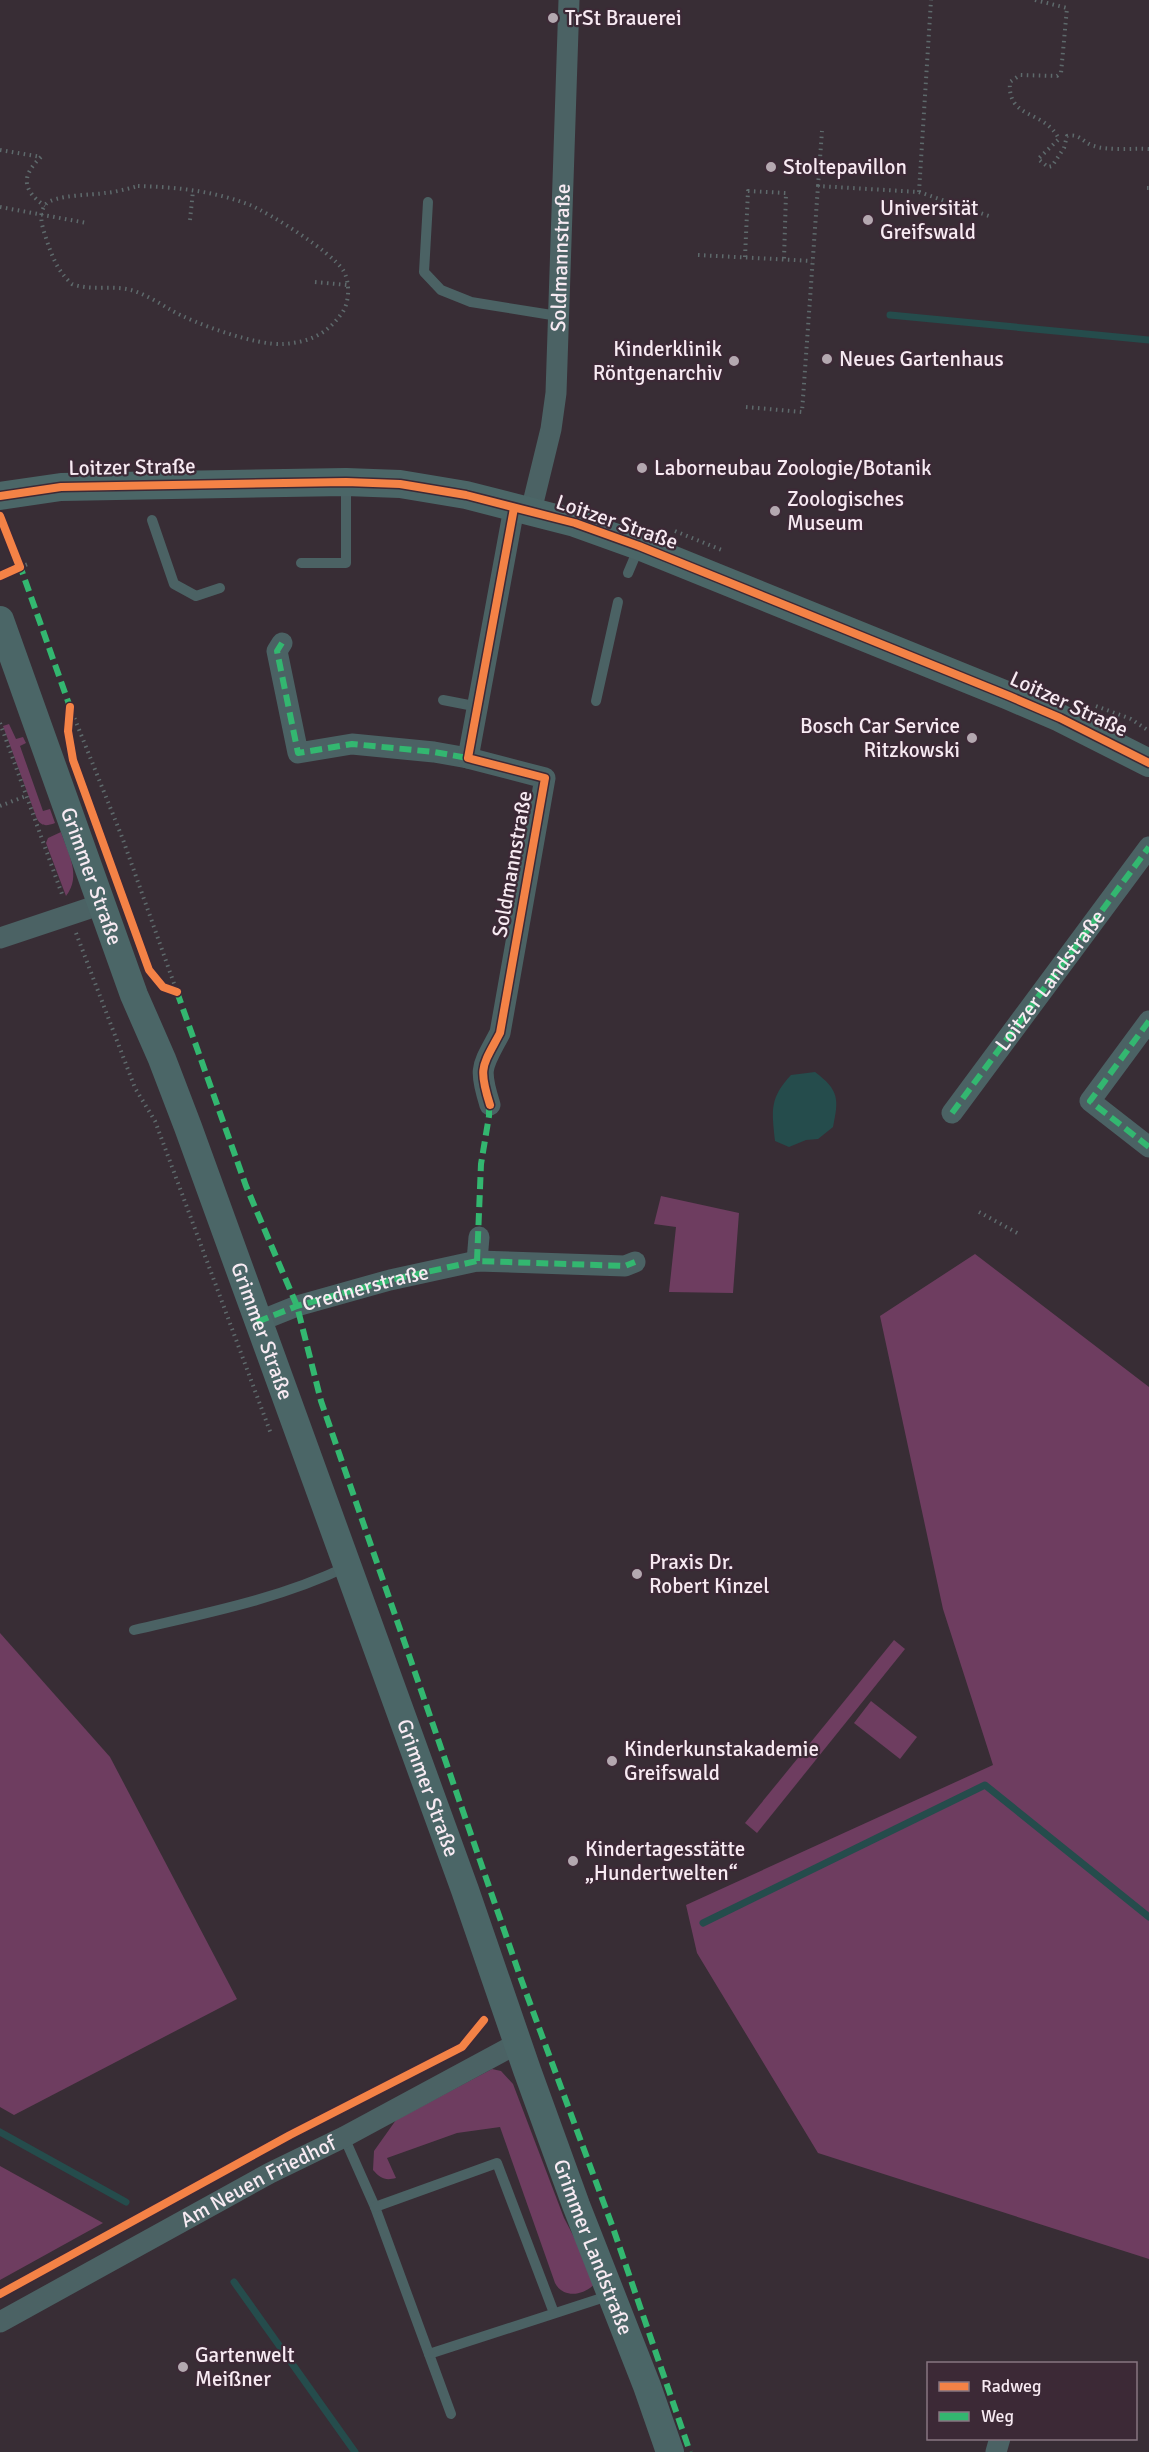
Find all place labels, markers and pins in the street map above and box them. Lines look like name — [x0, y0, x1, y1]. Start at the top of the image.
place label: TrSt Brauerei — [565, 5, 682, 31]
marker: TrSt Brauerei — [546, 11, 560, 25]
place label: Stoltepavillon — [783, 154, 907, 180]
marker: Stoltepavillon — [764, 160, 778, 174]
place label: Universität Greifswald — [880, 195, 978, 245]
marker: Universität Greifswald — [861, 213, 875, 227]
place label: Kinderklinik Röntgenarchiv — [593, 336, 722, 386]
place label: Neues Gartenhaus — [839, 346, 1004, 372]
marker: Neues Gartenhaus — [820, 352, 834, 366]
marker: Kinderklinik Röntgenarchiv — [727, 354, 741, 368]
place label: Laborneubau Zoologie/Botanik — [654, 455, 932, 481]
marker: Laborneubau Zoologie/Botanik — [635, 461, 649, 475]
place label: Zoologisches Museum — [787, 486, 904, 536]
marker: Zoologisches Museum — [768, 504, 782, 518]
place label: Bosch Car Service Ritzkowski — [800, 713, 960, 763]
marker: Bosch Car Service Ritzkowski — [965, 731, 979, 745]
place label: Praxis Dr. Robert Kinzel — [649, 1549, 769, 1599]
marker: Praxis Dr. Robert Kinzel — [630, 1567, 644, 1581]
place label: Kinderkunstakademie Greifswald — [624, 1736, 819, 1786]
marker: Kinderkunstakademie Greifswald — [605, 1754, 619, 1768]
place label: Kindertagesstätte „Hundertwelten“ — [585, 1836, 745, 1886]
marker: Kindertagesstätte „Hundertwelten“ — [566, 1854, 580, 1868]
place label: Gartenwelt Meißner — [195, 2342, 295, 2392]
marker: Gartenwelt Meißner — [176, 2360, 190, 2374]

